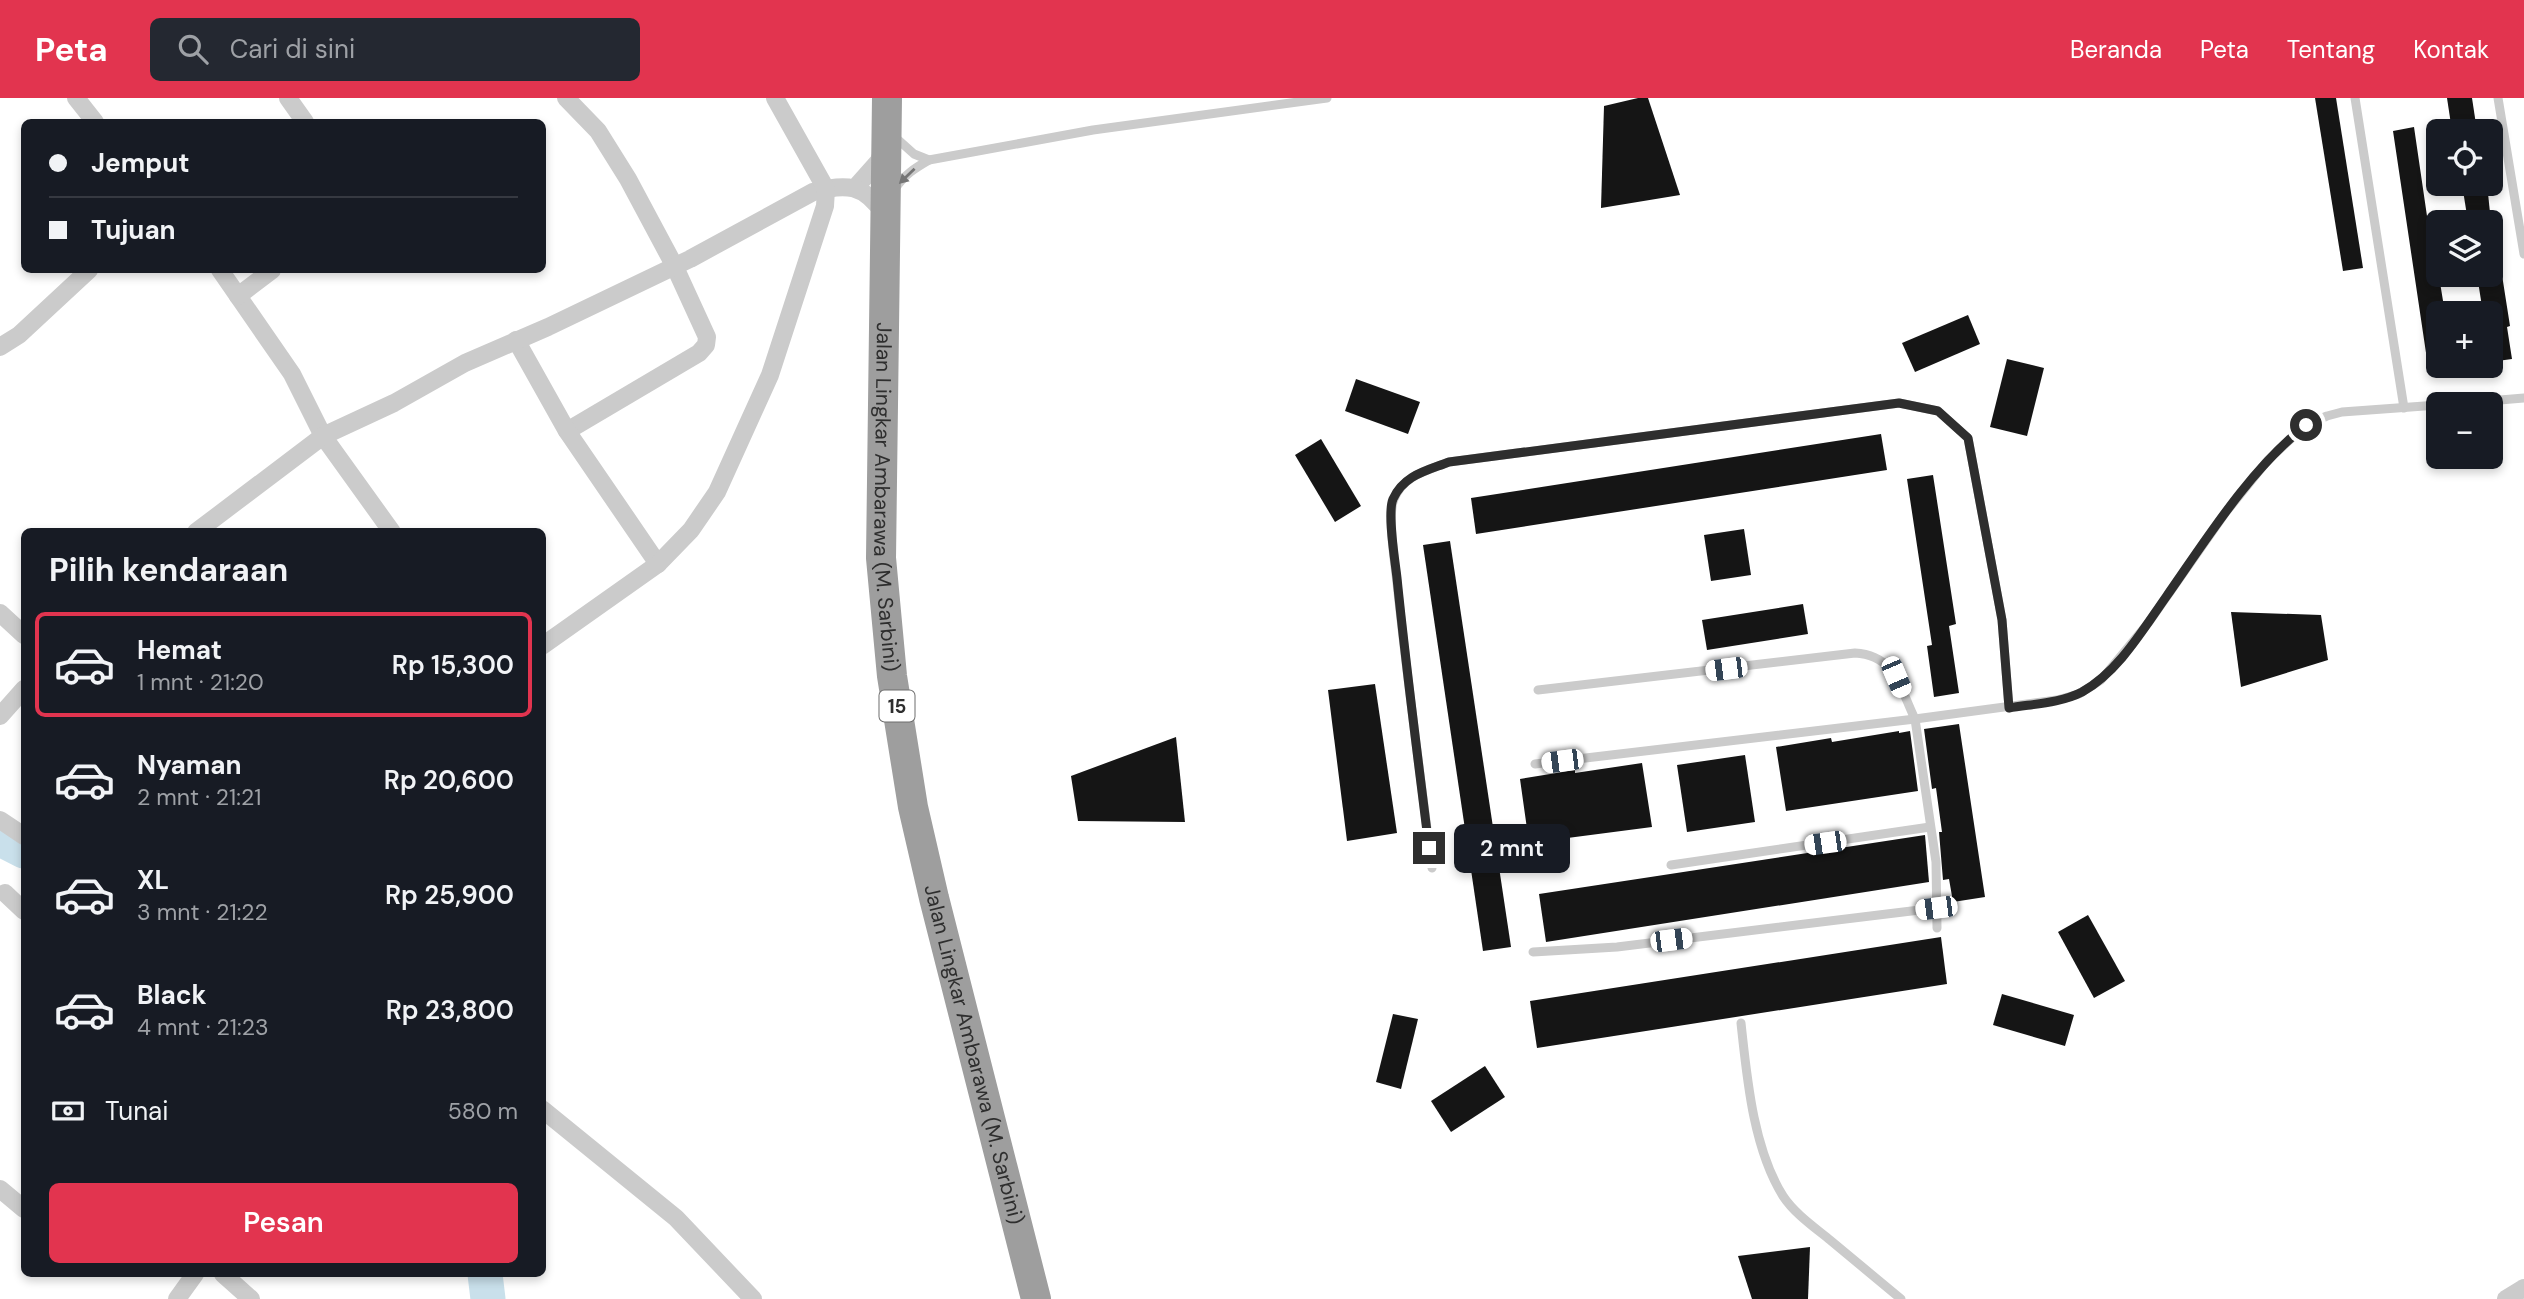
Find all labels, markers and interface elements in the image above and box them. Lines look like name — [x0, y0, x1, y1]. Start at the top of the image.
search box — [150, 18, 640, 81]
text: Peta — [35, 28, 108, 71]
icon: search — [174, 30, 212, 68]
text: Cari di sini — [230, 32, 355, 66]
text: Beranda — [2070, 34, 2162, 65]
text: Peta — [2200, 34, 2249, 65]
text: Tentang — [2287, 34, 2375, 65]
text: Kontak — [2413, 34, 2489, 65]
map controls — [2426, 119, 2503, 469]
button: locate — [2426, 119, 2503, 196]
text: Jemput — [91, 146, 190, 180]
one-way arrow — [899, 167, 916, 183]
button: layers — [2426, 210, 2503, 287]
text: Tujuan — [91, 213, 176, 247]
button: + — [2426, 301, 2503, 378]
street label: Jalan Lingkar Ambarawa (M. Sarbini) — [867, 322, 906, 673]
button: − — [2426, 392, 2503, 469]
route start — [2290, 409, 2322, 441]
text: Pilih kendaraan — [49, 549, 288, 591]
icon: car — [53, 633, 116, 696]
text: Hemat — [137, 633, 222, 667]
text: Rp 15,300 — [392, 648, 514, 682]
car — [1879, 654, 1914, 700]
car — [1704, 656, 1749, 682]
text: 1 mnt · 21:20 — [137, 667, 264, 697]
road number: 15 — [880, 691, 914, 722]
icon: car — [53, 748, 116, 811]
text: Nyaman — [137, 748, 242, 782]
car — [1540, 748, 1585, 774]
text: Rp 20,600 — [384, 763, 514, 797]
text: 2 mnt · 21:21 — [137, 782, 261, 812]
callout: 2 mnt — [1454, 824, 1569, 872]
car — [1803, 830, 1848, 856]
route end — [1413, 832, 1445, 864]
text: 2 mnt — [1480, 833, 1544, 863]
icon: car — [53, 863, 116, 926]
text: XL — [137, 863, 169, 897]
text: Rp 25,900 — [385, 878, 514, 912]
street label: Jalan Lingkar Ambarawa (M. Sarbini) — [917, 882, 1030, 1227]
car — [1914, 895, 1959, 921]
text: 3 mnt · 21:22 — [137, 897, 268, 927]
car — [1649, 927, 1694, 953]
icon: car — [53, 978, 116, 1041]
text: Black — [137, 978, 207, 1012]
text: Rp 23,800 — [386, 993, 514, 1027]
text: 4 mnt · 21:23 — [137, 1012, 269, 1042]
icon: cash — [49, 1092, 87, 1130]
text: Tunai — [105, 1094, 169, 1128]
text: 580 m — [448, 1096, 518, 1126]
button: Pesan — [49, 1183, 518, 1263]

